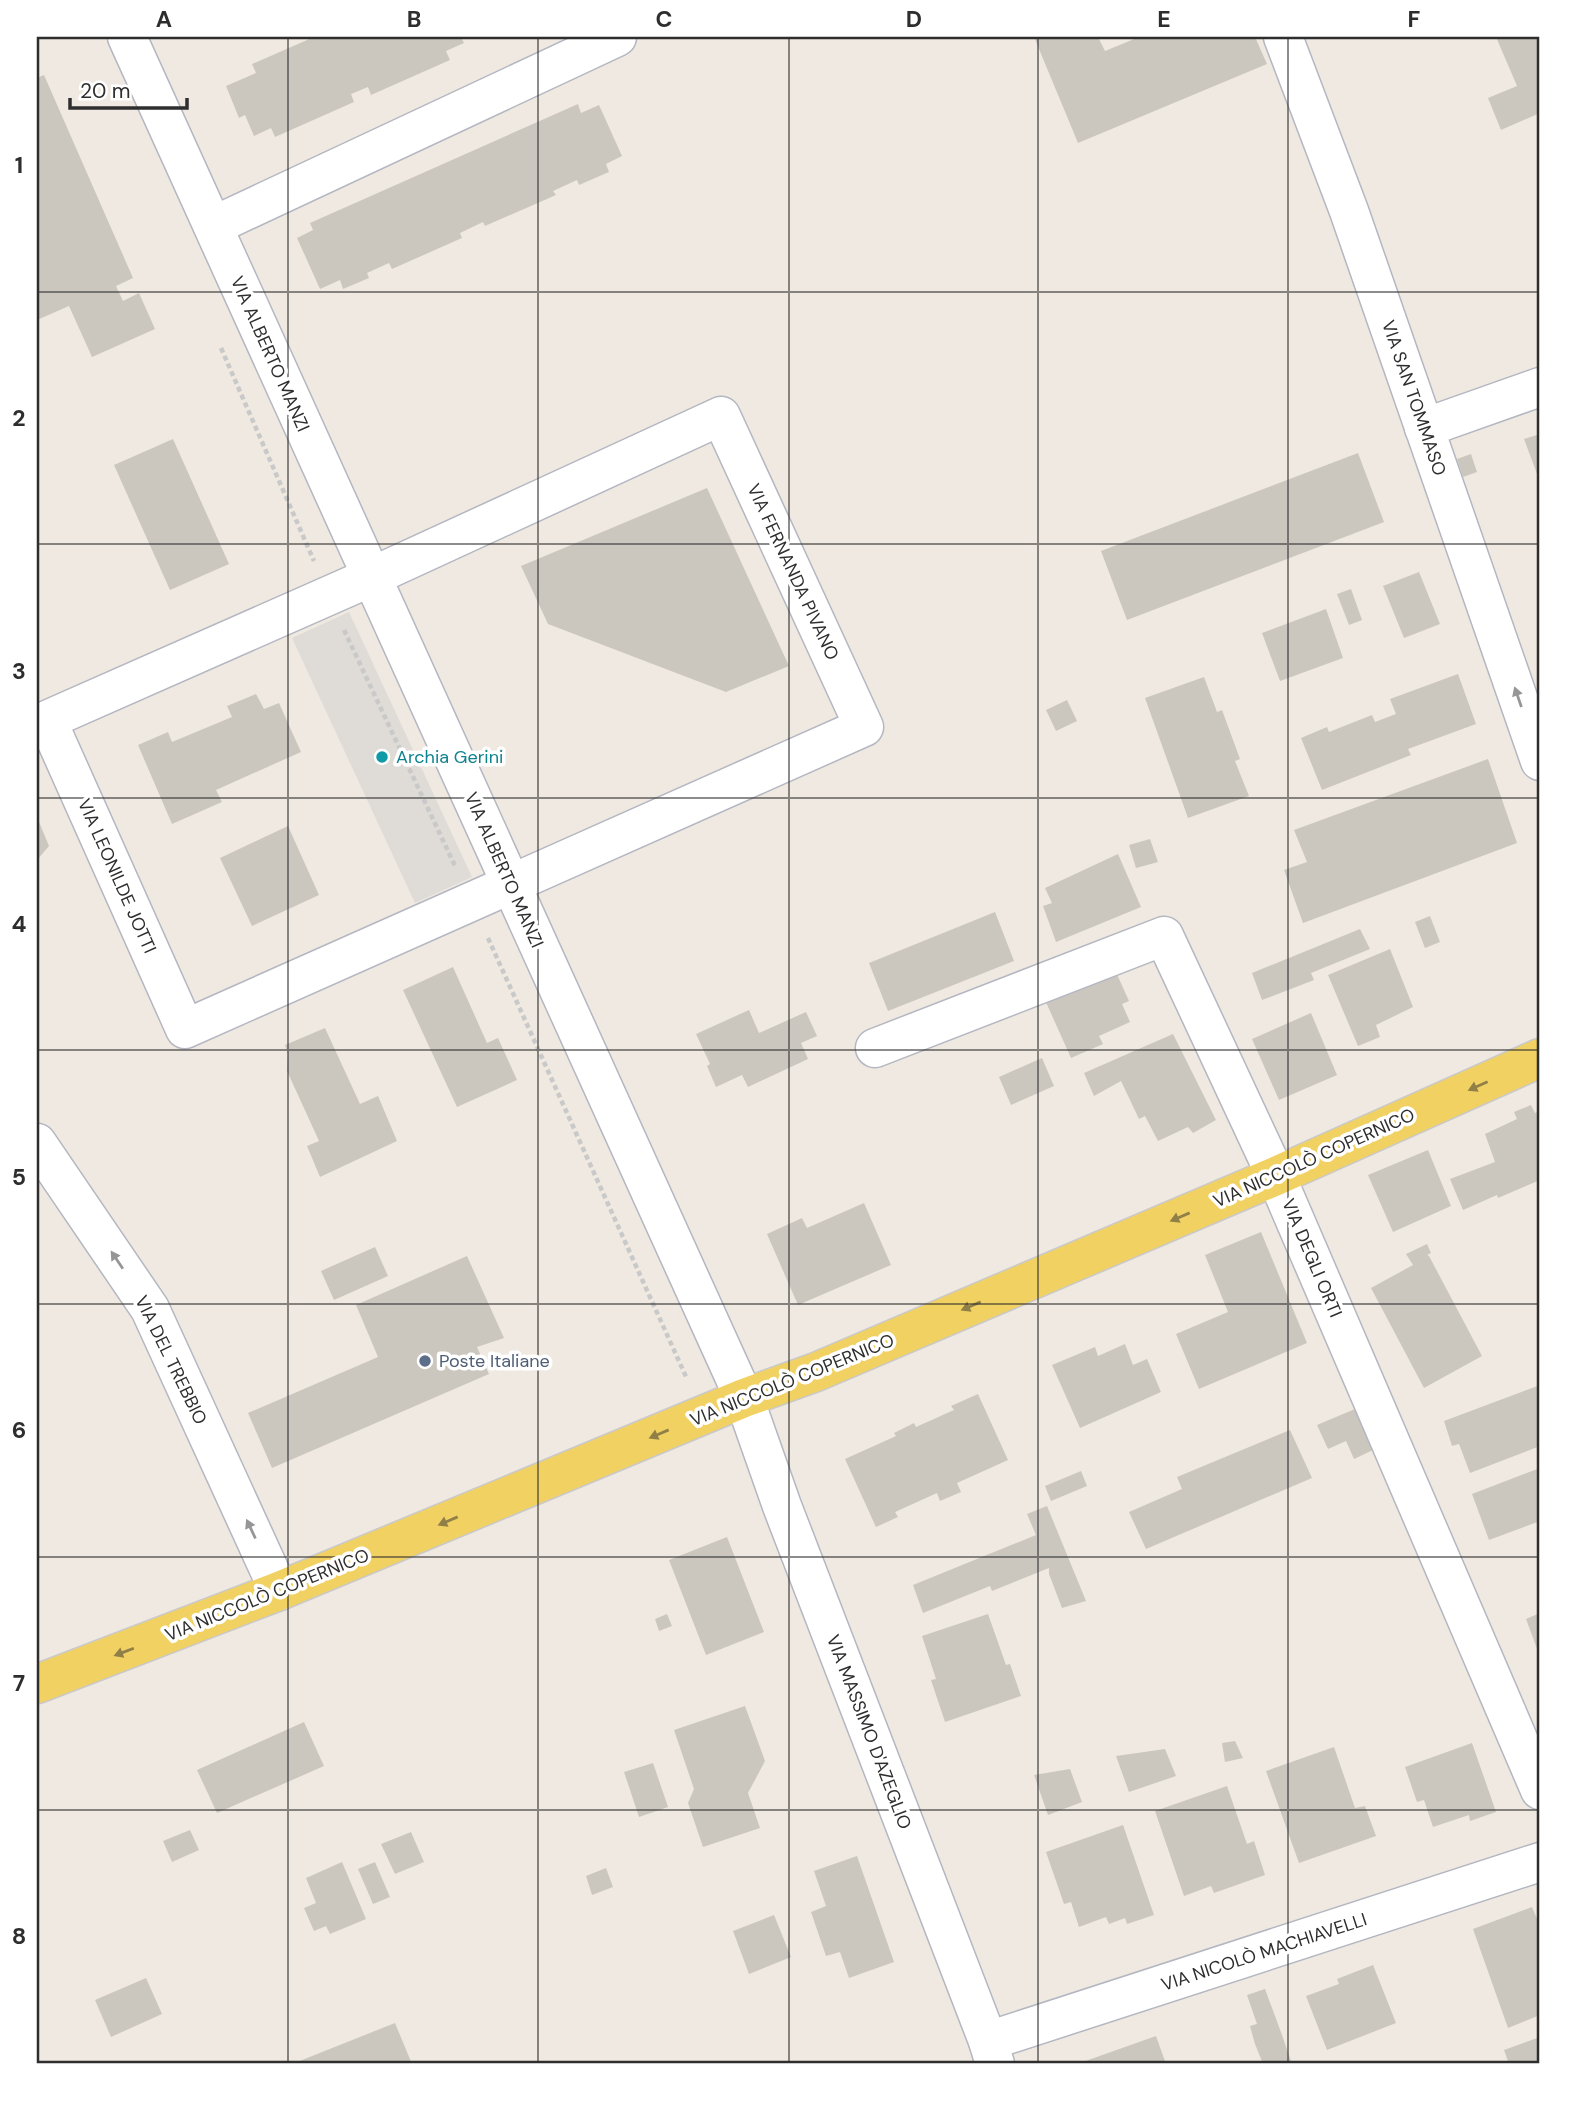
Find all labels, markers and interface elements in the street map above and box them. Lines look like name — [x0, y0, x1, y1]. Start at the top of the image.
text: A — [156, 4, 172, 34]
text: B — [407, 4, 421, 34]
text: C — [656, 4, 672, 34]
text: D — [906, 4, 922, 34]
text: E — [1157, 4, 1171, 34]
text: F — [1408, 4, 1421, 34]
scale bar — [70, 66, 187, 110]
text: 20 m — [80, 77, 131, 105]
text: 1 — [15, 150, 23, 180]
street label: VIA ALBERTO MANZI — [225, 272, 315, 436]
street label: VIA SAN TOMMASO — [1376, 317, 1452, 479]
text: 2 — [12, 403, 26, 433]
street label: VIA FERNANDA PIVANO — [742, 480, 844, 664]
text: 3 — [12, 656, 26, 686]
one-way arrow — [1512, 686, 1523, 707]
place label: Archia Gerini — [396, 745, 503, 769]
marker: Archia Gerini — [374, 749, 390, 765]
street label: VIA ALBERTO MANZI — [459, 788, 549, 952]
street label: VIA LEONILDE JOTTI — [72, 795, 162, 957]
text: 4 — [12, 909, 27, 939]
one-way arrow — [1468, 1080, 1488, 1092]
street label: VIA NICCOLÒ COPERNICO — [1210, 1103, 1419, 1213]
text: 5 — [12, 1162, 26, 1192]
street label: VIA DEGLI ORTI — [1276, 1195, 1348, 1321]
one-way arrow — [1169, 1211, 1190, 1222]
one-way arrow — [110, 1251, 124, 1269]
street label: VIA DEL TREBBIO — [129, 1292, 213, 1429]
one-way arrow — [960, 1301, 981, 1312]
street label: VIA NICCOLÒ COPERNICO — [686, 1328, 898, 1432]
place label: Poste Italiane — [439, 1349, 550, 1373]
marker: Poste Italiane — [417, 1353, 433, 1369]
text: 6 — [12, 1415, 26, 1445]
one-way arrow — [648, 1429, 669, 1440]
one-way arrow — [438, 1516, 459, 1527]
one-way arrow — [245, 1519, 257, 1539]
street label: VIA NICCOLÒ COPERNICO — [161, 1543, 373, 1647]
street label: VIA MASSIMO D'AZEGLIO — [821, 1631, 917, 1833]
one-way arrow — [113, 1647, 134, 1658]
text: 7 — [13, 1668, 25, 1698]
street label: VIA NICOLÒ MACHIAVELLI — [1158, 1907, 1370, 1997]
text: 8 — [12, 1921, 26, 1951]

